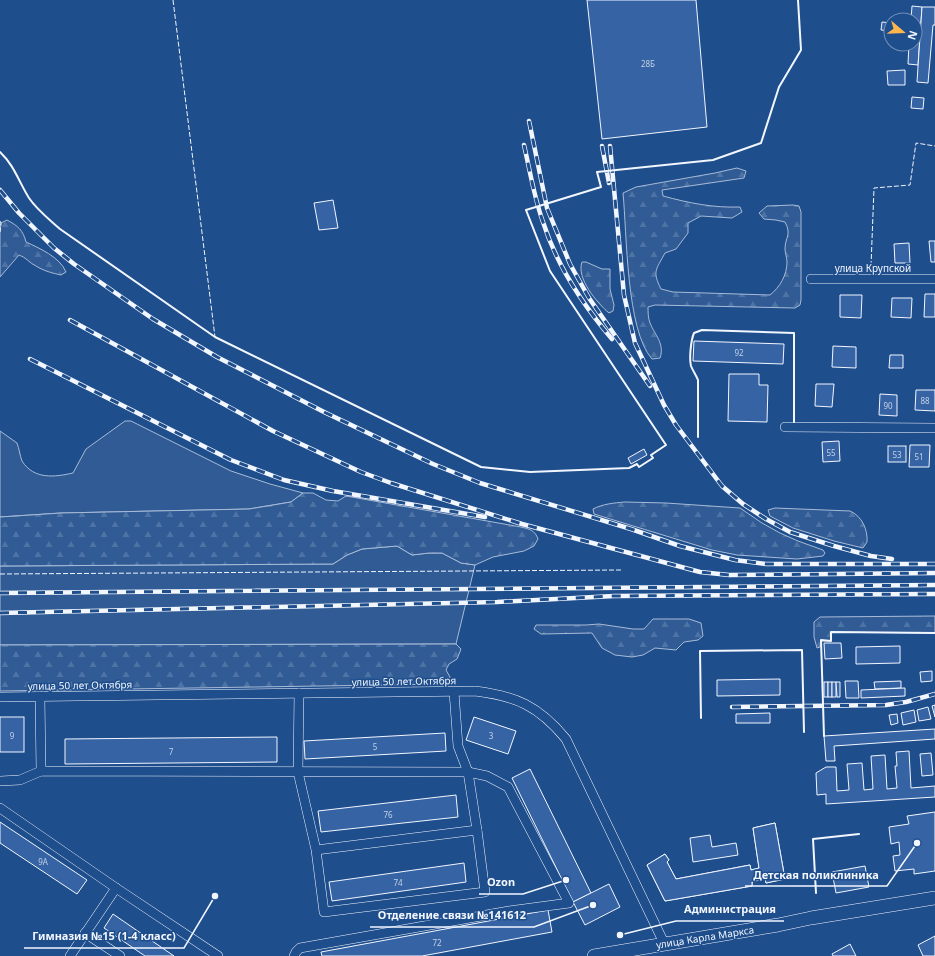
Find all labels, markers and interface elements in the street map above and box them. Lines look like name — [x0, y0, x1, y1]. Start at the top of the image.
north arrow — [883, 12, 923, 52]
text: N — [904, 29, 921, 42]
house number: 28Б — [641, 58, 655, 69]
street label: улица Крупской — [835, 261, 911, 275]
house number: 92 — [734, 347, 744, 358]
house number: 88 — [920, 395, 930, 406]
house number: 90 — [883, 400, 893, 411]
house number: 55 — [826, 447, 836, 458]
house number: 53 — [892, 449, 902, 460]
house number: 51 — [914, 451, 924, 462]
street label: улица 50 лет Октября — [352, 673, 456, 689]
street label: улица 50 лет Октября — [28, 677, 132, 693]
house number: 9 — [10, 730, 15, 741]
house number: 3 — [489, 730, 494, 741]
house number: 5 — [373, 741, 378, 752]
house number: 7 — [169, 746, 174, 757]
house number: 76 — [383, 809, 393, 820]
house number: 9А — [38, 856, 49, 867]
callout: Детская поликлиника — [745, 863, 887, 886]
text: Детская поликлиника — [753, 867, 879, 882]
callout: Ozon — [479, 871, 523, 894]
text: Ozon — [487, 874, 515, 889]
house number: 74 — [393, 877, 403, 888]
callout: Администрация — [676, 898, 784, 921]
text: Администрация — [684, 901, 776, 916]
callout: Отделение связи №141612 — [370, 904, 534, 927]
text: Отделение связи №141612 — [378, 907, 526, 922]
street label: улица Карла Маркса — [655, 922, 755, 952]
callout: Гимназия №15 (1-4 класс) — [24, 925, 184, 948]
text: Гимназия №15 (1-4 класс) — [32, 928, 176, 943]
house number: 72 — [432, 937, 442, 948]

